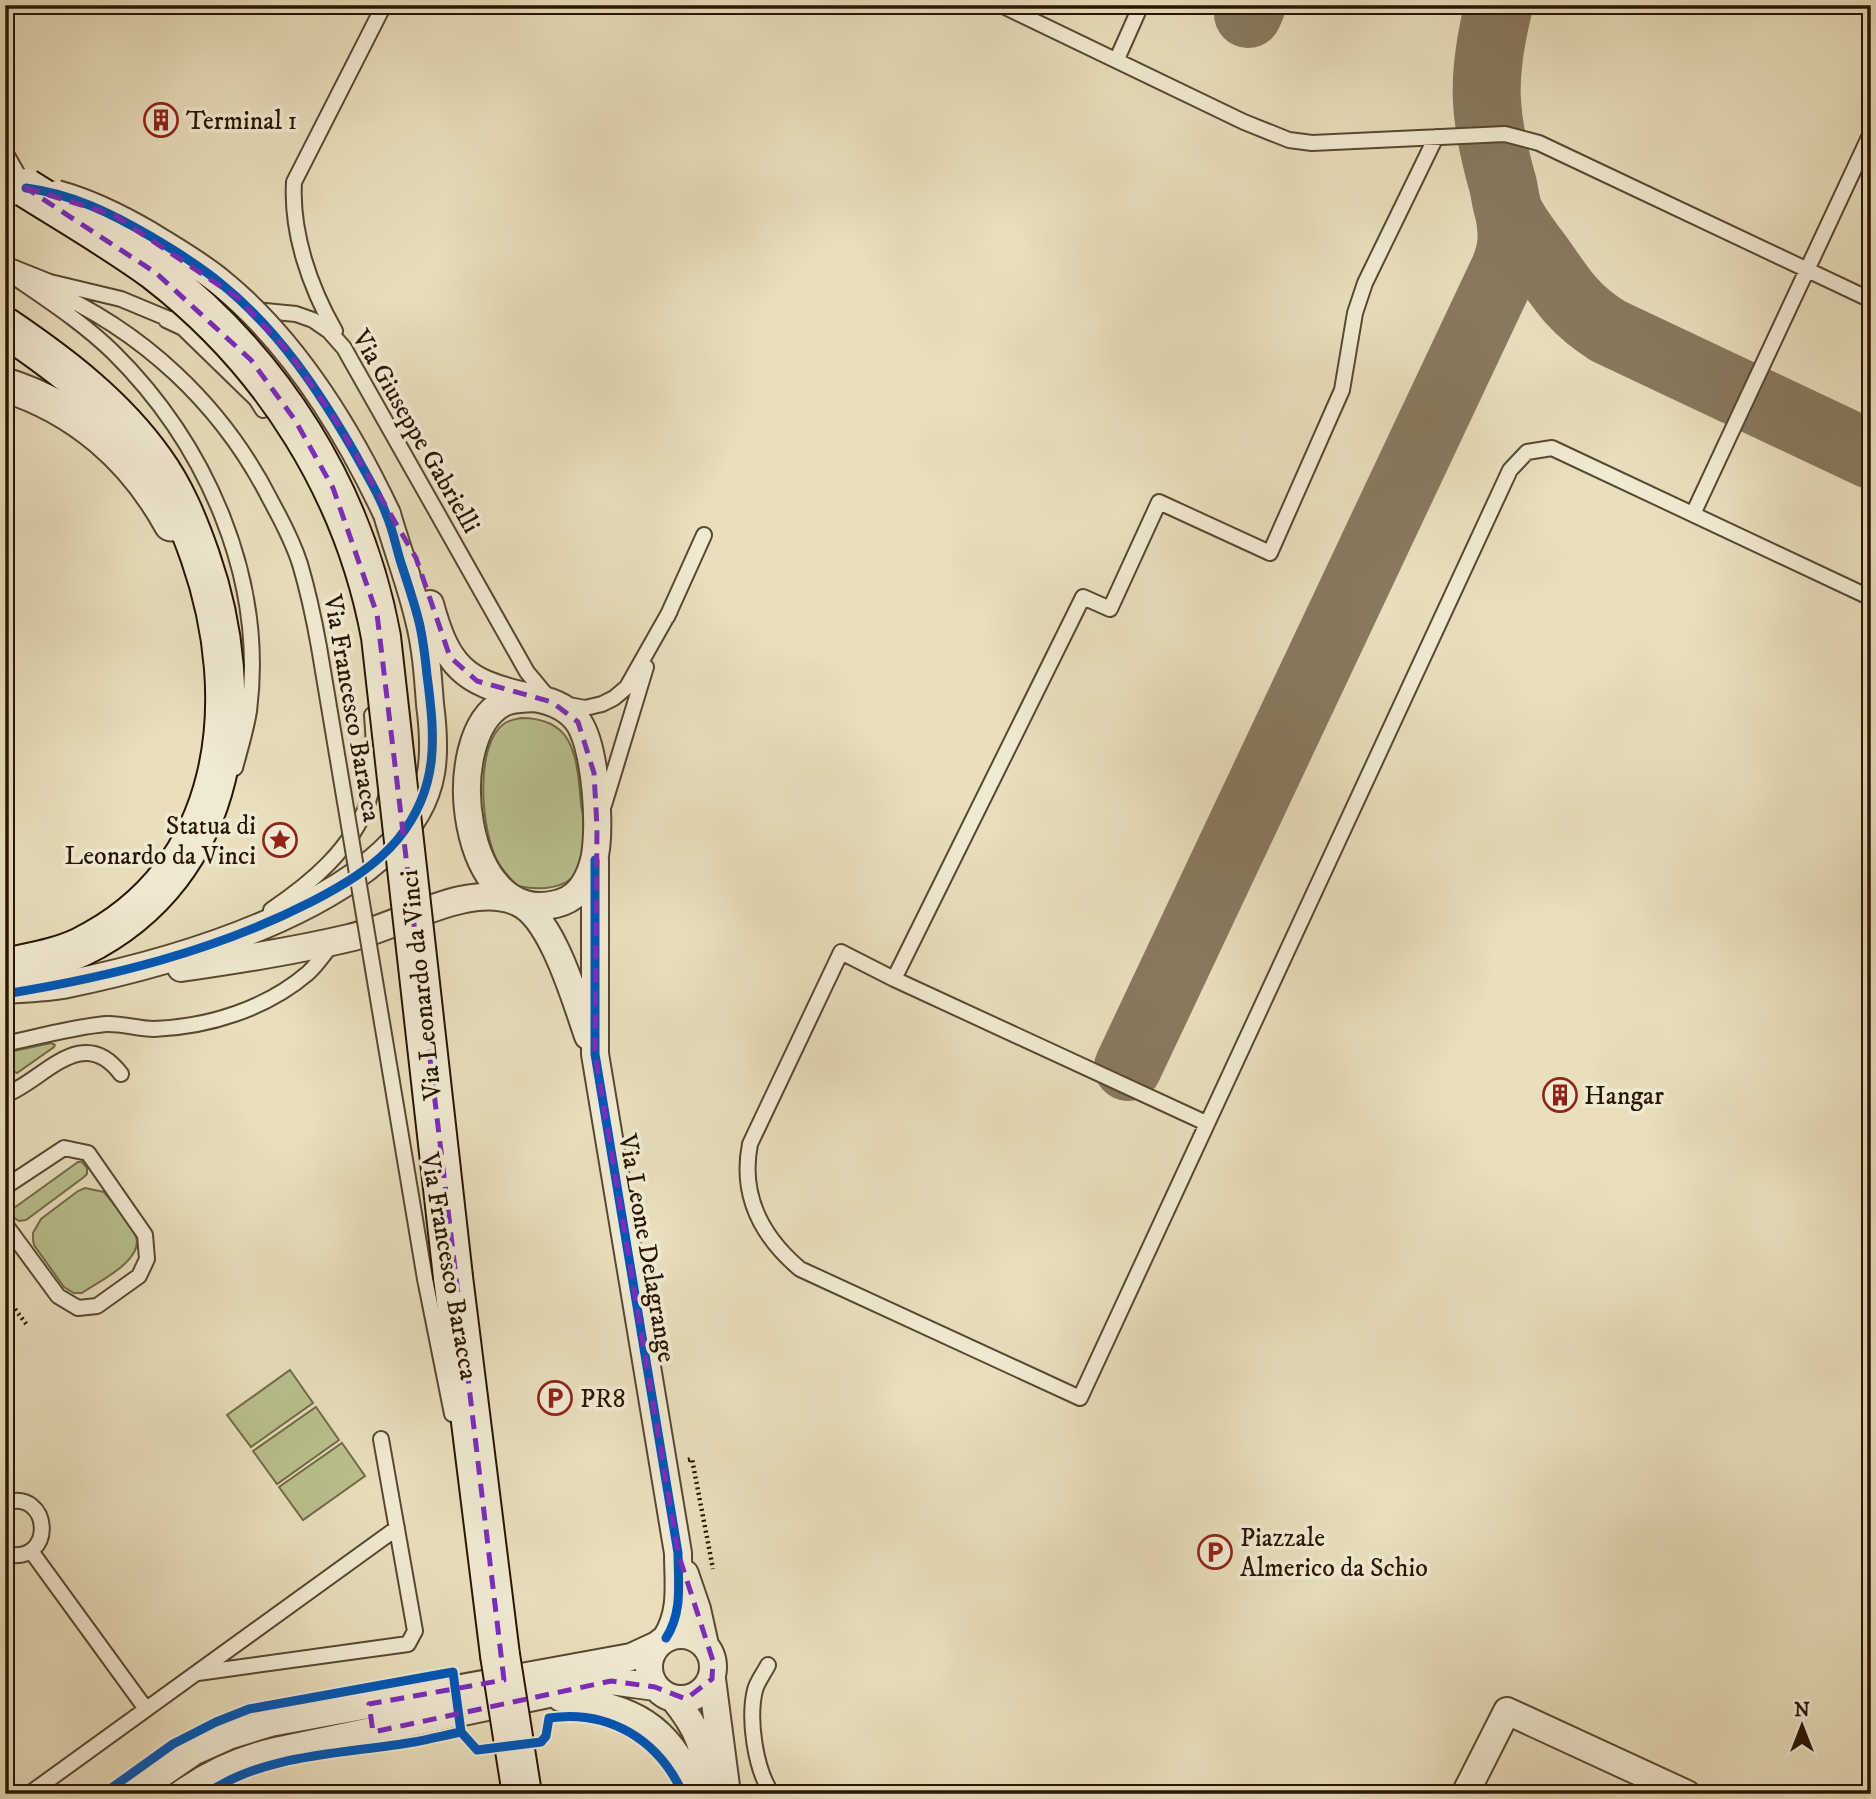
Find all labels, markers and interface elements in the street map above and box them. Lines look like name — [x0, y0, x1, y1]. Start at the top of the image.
building icon: Terminal 1 — [142, 101, 180, 139]
place label: Terminal 1 — [186, 105, 297, 138]
street label: Via Giuseppe Gabrielli — [344, 323, 487, 539]
street label: Via Francesco Baracca — [315, 591, 388, 824]
place label: Statua di Leonardo da Vinci — [64, 810, 256, 873]
place icon: Statua di Leonardo da Vinci — [261, 821, 299, 859]
street label: Via Leonardo da Vinci — [393, 868, 450, 1102]
building icon: Hangar — [1541, 1076, 1579, 1114]
place label: Hangar — [1584, 1080, 1664, 1113]
street label: Via Leone Delagrange — [610, 1131, 683, 1365]
street label: Via Francesco Baracca — [412, 1149, 485, 1382]
parking icon: PR8 — [536, 1379, 574, 1417]
place label: PR8 — [580, 1383, 625, 1416]
place label: Piazzale Almerico da Schio — [1240, 1522, 1428, 1585]
parking icon: Piazzale Almerico da Schio — [1196, 1533, 1234, 1571]
north arrow — [1768, 1690, 1838, 1760]
text: N — [1794, 1699, 1810, 1722]

